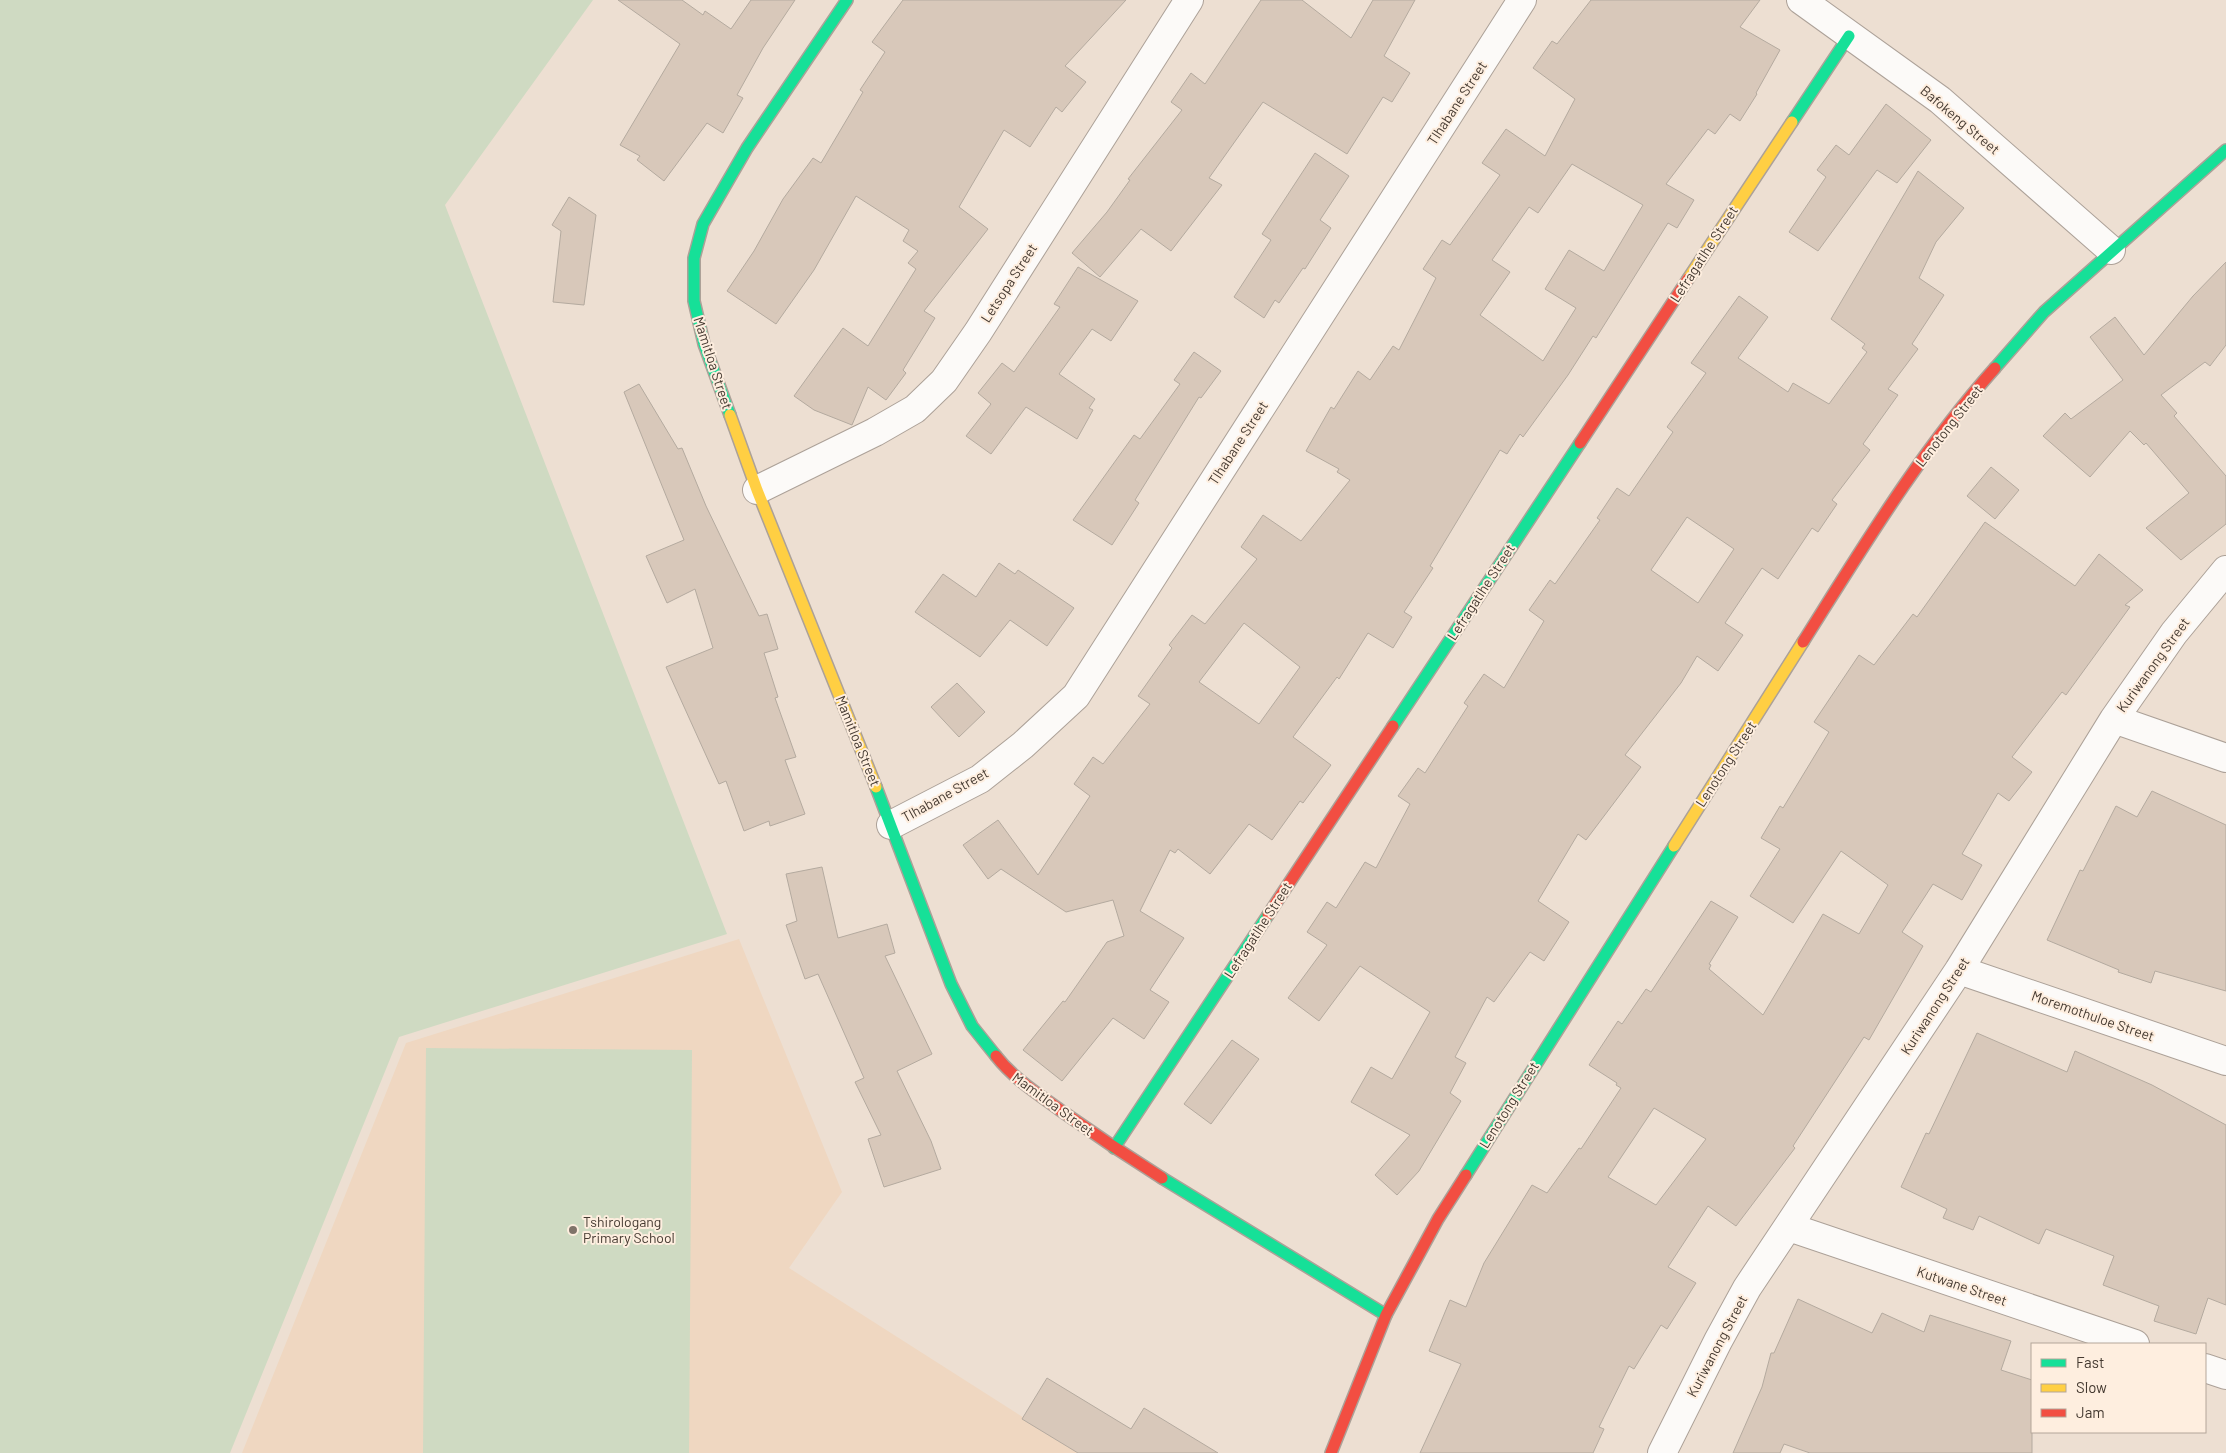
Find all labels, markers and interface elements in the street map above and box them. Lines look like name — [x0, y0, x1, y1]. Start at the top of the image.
street label: Tlhabane Street — [1423, 58, 1490, 148]
street label: Bafokeng Street — [1917, 82, 2003, 158]
street label: Lefragatlhe Street — [1666, 202, 1741, 305]
street label: Letsopa Street — [977, 240, 1040, 325]
street label: Mamitloa Street — [690, 314, 736, 411]
street label: Lenotong Street — [1911, 381, 1986, 470]
street label: Tlhabane Street — [1204, 398, 1271, 488]
street label: Lefragatlhe Street — [1443, 540, 1518, 643]
street label: Kuriwanong Street — [2113, 614, 2193, 715]
street label: Mamitloa Street — [833, 693, 884, 789]
street label: Lenotong Street — [1691, 718, 1760, 810]
street label: Tlhabane Street — [898, 764, 991, 825]
street label: Lefragatlhe Street — [1220, 878, 1295, 981]
street label: Kuriwanong Street — [1897, 954, 1972, 1058]
street label: Moremothuloe Street — [2030, 987, 2157, 1045]
street label: Lenotong Street — [1475, 1058, 1542, 1151]
street label: Mamitloa Street — [1009, 1068, 1097, 1139]
place label: Tshirologang Primary School — [583, 1213, 675, 1246]
marker: Tshirologang Primary School — [567, 1224, 579, 1236]
street label: Kutwane Street — [1915, 1262, 2009, 1309]
street label: Kuriwanong Street — [1683, 1292, 1751, 1400]
legend — [2031, 1343, 2206, 1433]
text: Fast — [2076, 1353, 2104, 1371]
text: Slow — [2076, 1378, 2107, 1396]
text: Jam — [2076, 1403, 2105, 1421]

